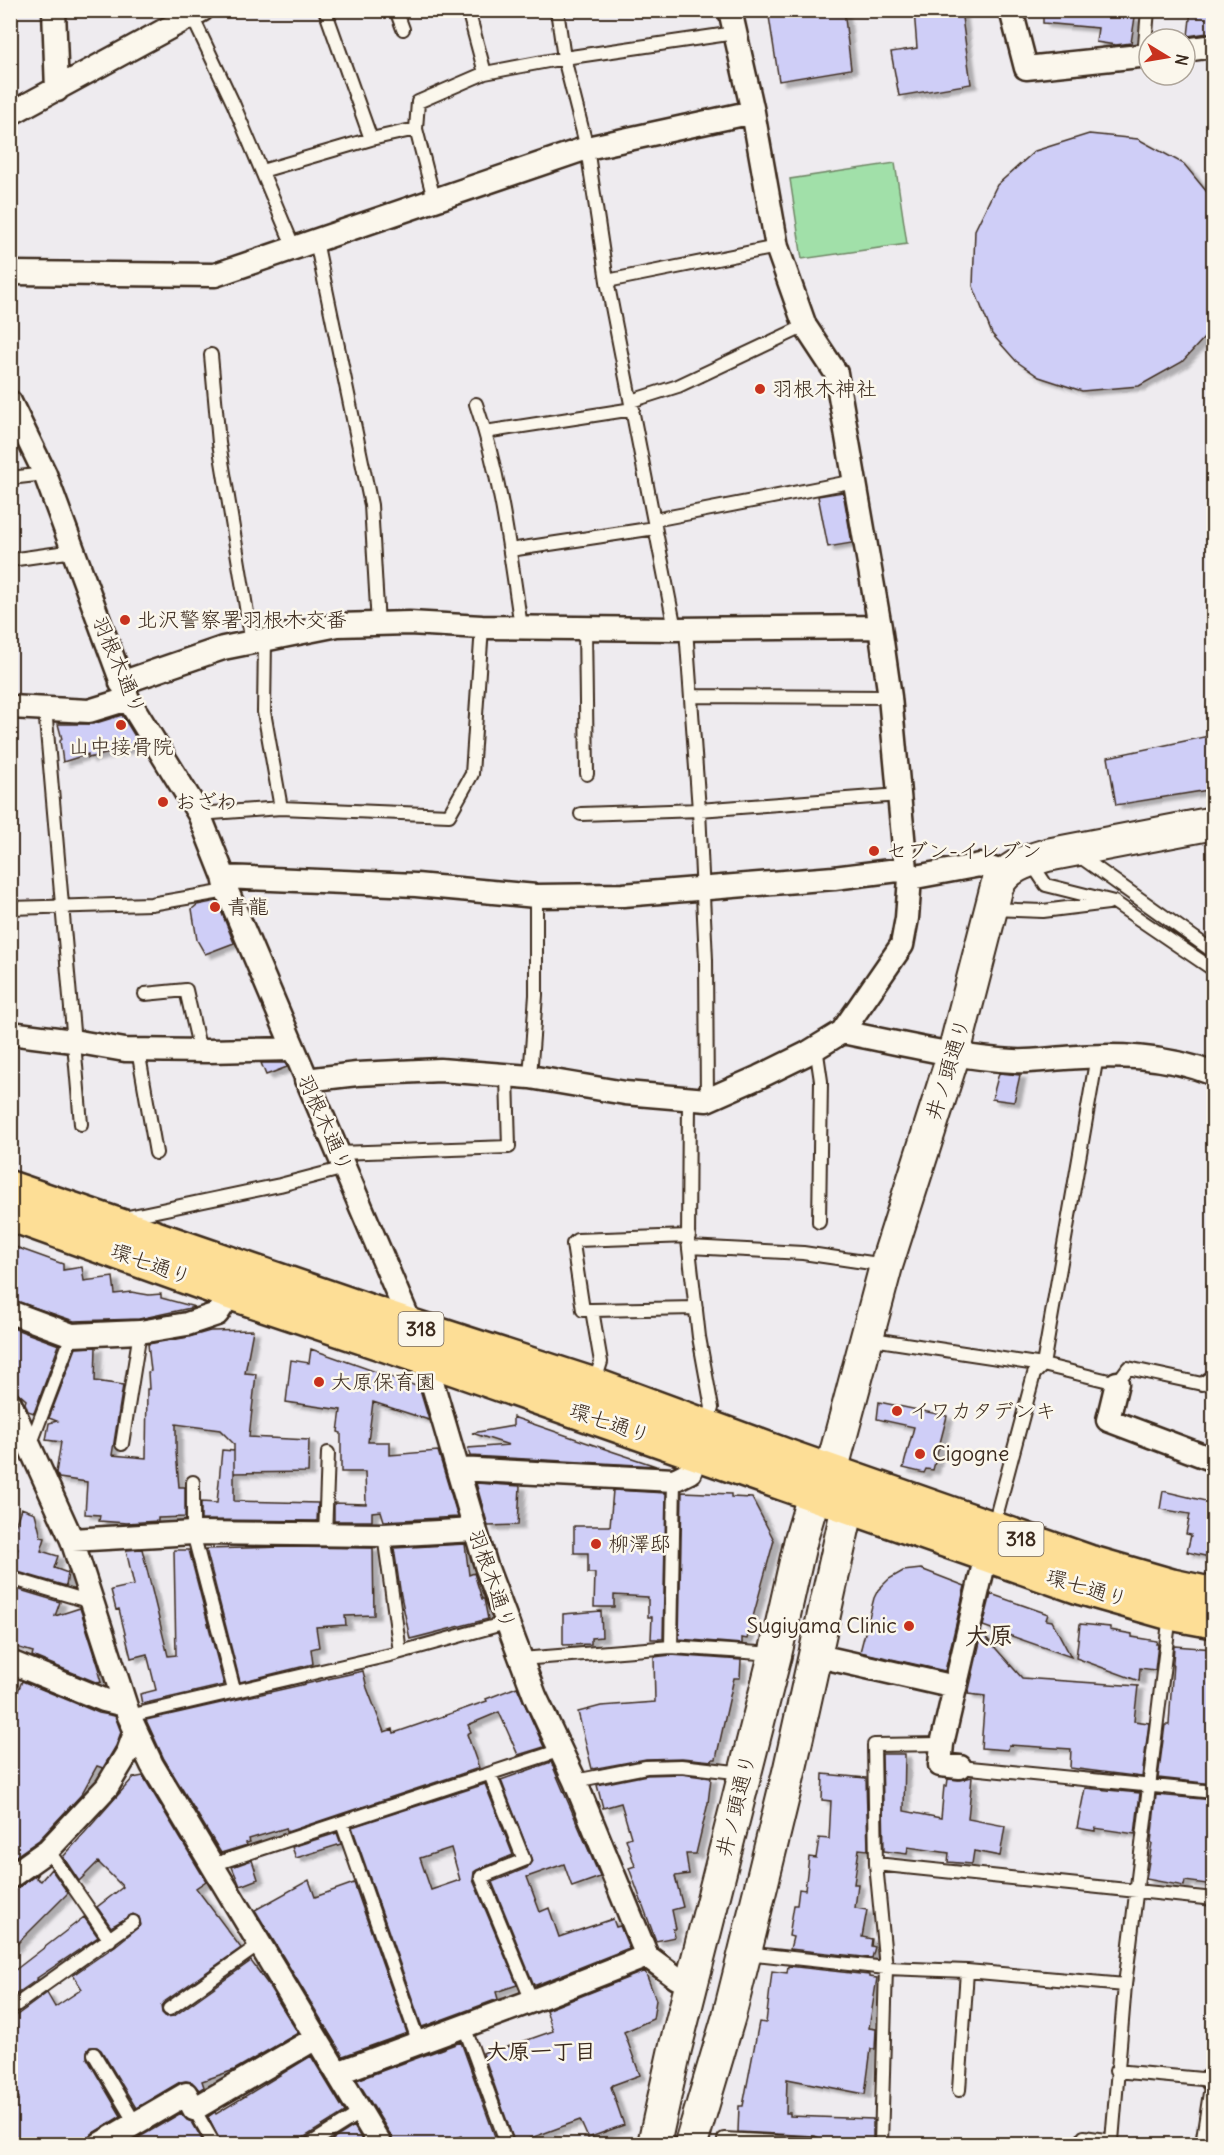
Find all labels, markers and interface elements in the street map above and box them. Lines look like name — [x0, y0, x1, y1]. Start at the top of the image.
north arrow — [1137, 27, 1197, 87]
text: N — [1171, 53, 1193, 67]
place label: 羽根木神社 — [772, 375, 877, 402]
marker: 羽根木神社 — [753, 382, 767, 396]
place label: 北沢警察署羽根木交番 — [137, 606, 347, 633]
street label: 羽根木通り — [87, 611, 152, 718]
marker: 北沢警察署羽根木交番 — [118, 613, 132, 627]
marker: 山中接骨院 — [114, 718, 128, 732]
place label: 山中接骨院 — [69, 733, 174, 760]
place label: おざわ — [175, 788, 237, 815]
marker: おざわ — [156, 795, 170, 809]
place label: セブン-イレブン — [886, 837, 1042, 864]
marker: セブン-イレブン — [867, 844, 881, 858]
place label: 青龍 — [227, 893, 269, 920]
marker: 青龍 — [208, 900, 222, 914]
street label: 井ノ頭通り — [919, 1015, 976, 1123]
street label: 羽根木通り — [292, 1069, 359, 1176]
street label: 環七通り — [107, 1236, 195, 1291]
road number: 318 — [398, 1312, 444, 1346]
place label: 大原保育園 — [331, 1368, 436, 1395]
marker: 大原保育園 — [312, 1375, 326, 1389]
street label: 環七通り — [566, 1396, 654, 1449]
place label: イワカタデンキ — [909, 1397, 1056, 1424]
marker: イワカタデンキ — [890, 1404, 904, 1418]
place label: Cigogne — [932, 1440, 1009, 1467]
marker: Cigogne — [913, 1447, 927, 1461]
road number: 318 — [998, 1522, 1044, 1556]
street label: 羽根木通り — [463, 1525, 522, 1633]
place label: 柳澤邸 — [608, 1530, 671, 1557]
marker: 柳澤邸 — [589, 1537, 603, 1551]
street label: 環七通り — [1043, 1562, 1131, 1613]
place label: Sugiyama Clinic — [747, 1612, 897, 1639]
marker: Sugiyama Clinic — [902, 1619, 916, 1633]
district label: 大原 — [965, 1620, 1013, 1650]
street label: 井ノ頭通り — [710, 1751, 761, 1859]
district label: 大原一丁目 — [486, 2037, 596, 2065]

